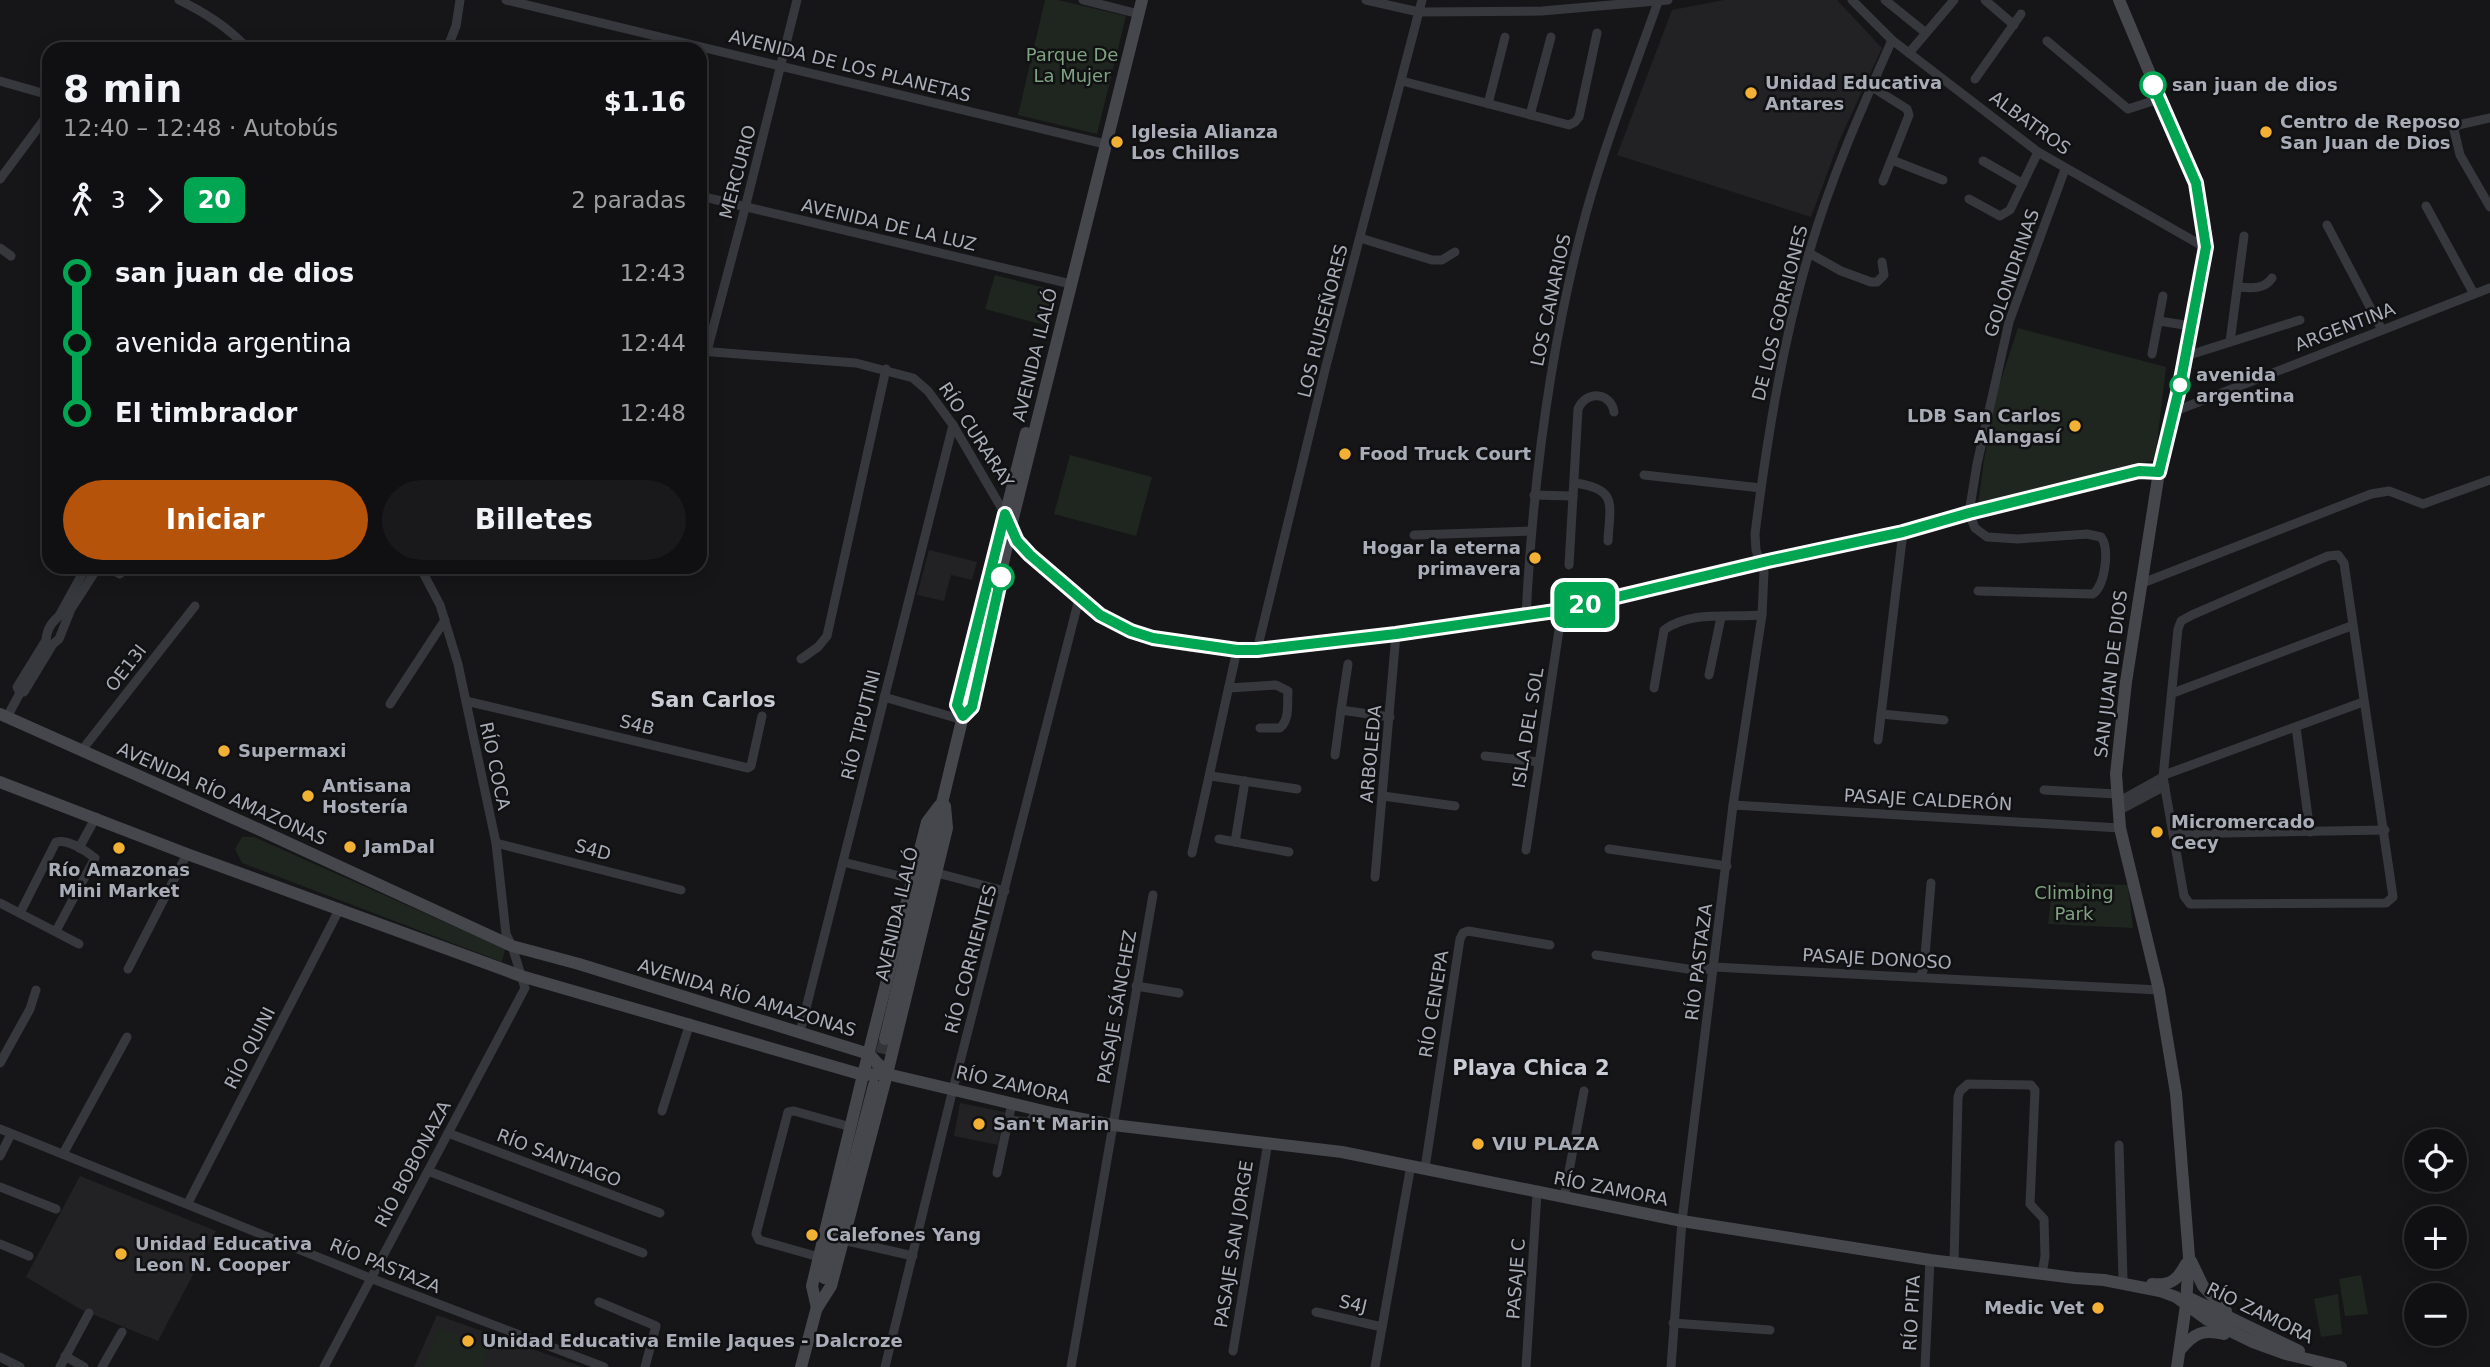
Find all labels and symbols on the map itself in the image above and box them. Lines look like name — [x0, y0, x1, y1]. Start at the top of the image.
street label: AVENIDA DE LOS PLANETAS — [727, 25, 973, 106]
park label: Parque De La Mujer — [1026, 44, 1118, 86]
place label: Unidad Educativa Antares — [1765, 72, 1942, 114]
marker: san juan de dios — [2140, 72, 2166, 98]
place label: san juan de dios — [2172, 74, 2338, 95]
marker: Unidad Educativa Antares — [1743, 85, 1759, 101]
street label: ALBATROS — [1986, 86, 2075, 159]
place label: Centro de Reposo San Juan de Dios — [2280, 111, 2460, 153]
place label: Iglesia Alianza Los Chillos — [1131, 121, 1278, 163]
street label: MERCURIO — [715, 123, 760, 221]
marker: Centro de Reposo San Juan de Dios — [2258, 124, 2274, 140]
marker: Iglesia Alianza Los Chillos — [1109, 134, 1125, 150]
street label: AVENIDA DE LA LUZ — [800, 194, 979, 255]
street label: GOLONDRINAS — [1980, 206, 2043, 340]
street label: DE LOS GORRIONES — [1747, 223, 1812, 403]
street label: LOS CANARIOS — [1526, 232, 1575, 368]
street label: LOS RUISEÑORES — [1293, 242, 1352, 400]
street label: AVENIDA ILALÓ — [1008, 286, 1061, 424]
street label: ARGENTINA — [2292, 298, 2399, 355]
place label: avenida argentina — [2196, 364, 2295, 406]
marker: avenida argentina — [2170, 375, 2190, 395]
street label: RÍO CURARAY — [935, 378, 1019, 492]
place label: LDB San Carlos Alangasí — [1907, 405, 2062, 447]
marker: LDB San Carlos Alangasí — [2067, 418, 2083, 434]
place label: Food Truck Court — [1359, 443, 1532, 464]
marker: Food Truck Court — [1337, 446, 1353, 462]
place label: Hogar la eterna primavera — [1362, 537, 1521, 579]
marker: Hogar la eterna primavera — [1527, 550, 1543, 566]
unlabelled marker — [988, 564, 1014, 590]
line badge: 20 — [1554, 582, 1616, 628]
street label: SAN JUAN DE DIOS — [2090, 589, 2131, 759]
street label: OE13I — [101, 640, 150, 695]
street label: ISLA DEL SOL — [1508, 666, 1547, 790]
street label: RÍO TIPUTINI — [837, 667, 884, 782]
district label: San Carlos — [650, 688, 776, 712]
street label: ARBOLEDA — [1356, 703, 1385, 804]
street label: S4B — [617, 710, 657, 739]
street label: RÍO COCA — [476, 720, 515, 812]
street label: AVENIDA RÍO AMAZONAS — [114, 738, 330, 849]
place label: Supermaxi — [238, 740, 346, 761]
marker: Supermaxi — [216, 743, 232, 759]
place label: Antisana Hostería — [322, 775, 411, 817]
street label: PASAJE CALDERÓN — [1843, 785, 2013, 814]
marker: Antisana Hostería — [300, 788, 316, 804]
place label: Micromercado Cecy — [2171, 811, 2315, 853]
marker: Micromercado Cecy — [2149, 824, 2165, 840]
street label: S4D — [573, 835, 614, 864]
place label: JamDal — [362, 836, 435, 857]
marker: JamDal — [342, 839, 358, 855]
marker: Río Amazonas Mini Market — [111, 840, 127, 856]
street label: AVENIDA ILALÓ — [871, 845, 922, 983]
place label: Río Amazonas Mini Market — [48, 859, 190, 901]
street label: RÍO CORRIENTES — [941, 882, 1001, 1036]
park label: Climbing Park — [2034, 882, 2114, 924]
street label: RÍO PASTAZA — [1681, 902, 1716, 1022]
street label: PASAJE SÁNCHEZ — [1093, 928, 1140, 1085]
street label: PASAJE DONOSO — [1802, 944, 1952, 973]
street label: RÍO CENEPA — [1415, 948, 1452, 1059]
street label: AVENIDA RÍO AMAZONAS — [636, 954, 859, 1041]
street label: RÍO QUINI — [220, 1003, 279, 1092]
district label: Playa Chica 2 — [1452, 1056, 1610, 1080]
street label: RÍO ZAMORA — [954, 1061, 1073, 1108]
street label: RÍO BOBONAZA — [370, 1096, 455, 1231]
place label: San't Marin — [993, 1113, 1109, 1134]
marker: San't Marin — [971, 1116, 987, 1132]
street label: RÍO SANTIAGO — [494, 1124, 624, 1191]
place label: VIU PLAZA — [1492, 1133, 1599, 1154]
marker: VIU PLAZA — [1470, 1136, 1486, 1152]
street label: PASAJE SAN JORGE — [1210, 1159, 1257, 1329]
street label: RÍO ZAMORA — [1552, 1167, 1671, 1210]
place label: Calefones Yang — [826, 1224, 981, 1245]
marker: Calefones Yang — [804, 1227, 820, 1243]
place label: Unidad Educativa Leon N. Cooper — [135, 1233, 312, 1275]
street label: RÍO PASTAZA — [327, 1234, 444, 1298]
street label: PASAJE C — [1502, 1238, 1529, 1320]
marker: Unidad Educativa Leon N. Cooper — [113, 1246, 129, 1262]
street label: RÍO PITA — [1899, 1274, 1924, 1351]
street label: RÍO ZAMORA — [2203, 1278, 2318, 1348]
street label: S4J — [1337, 1290, 1369, 1317]
place label: Medic Vet — [1984, 1297, 2084, 1318]
marker: Medic Vet — [2090, 1300, 2106, 1316]
place label: Unidad Educativa Emile Jaques - Dalcroze — [482, 1330, 903, 1351]
marker: Unidad Educativa Emile Jaques - Dalcroze — [460, 1333, 476, 1349]

